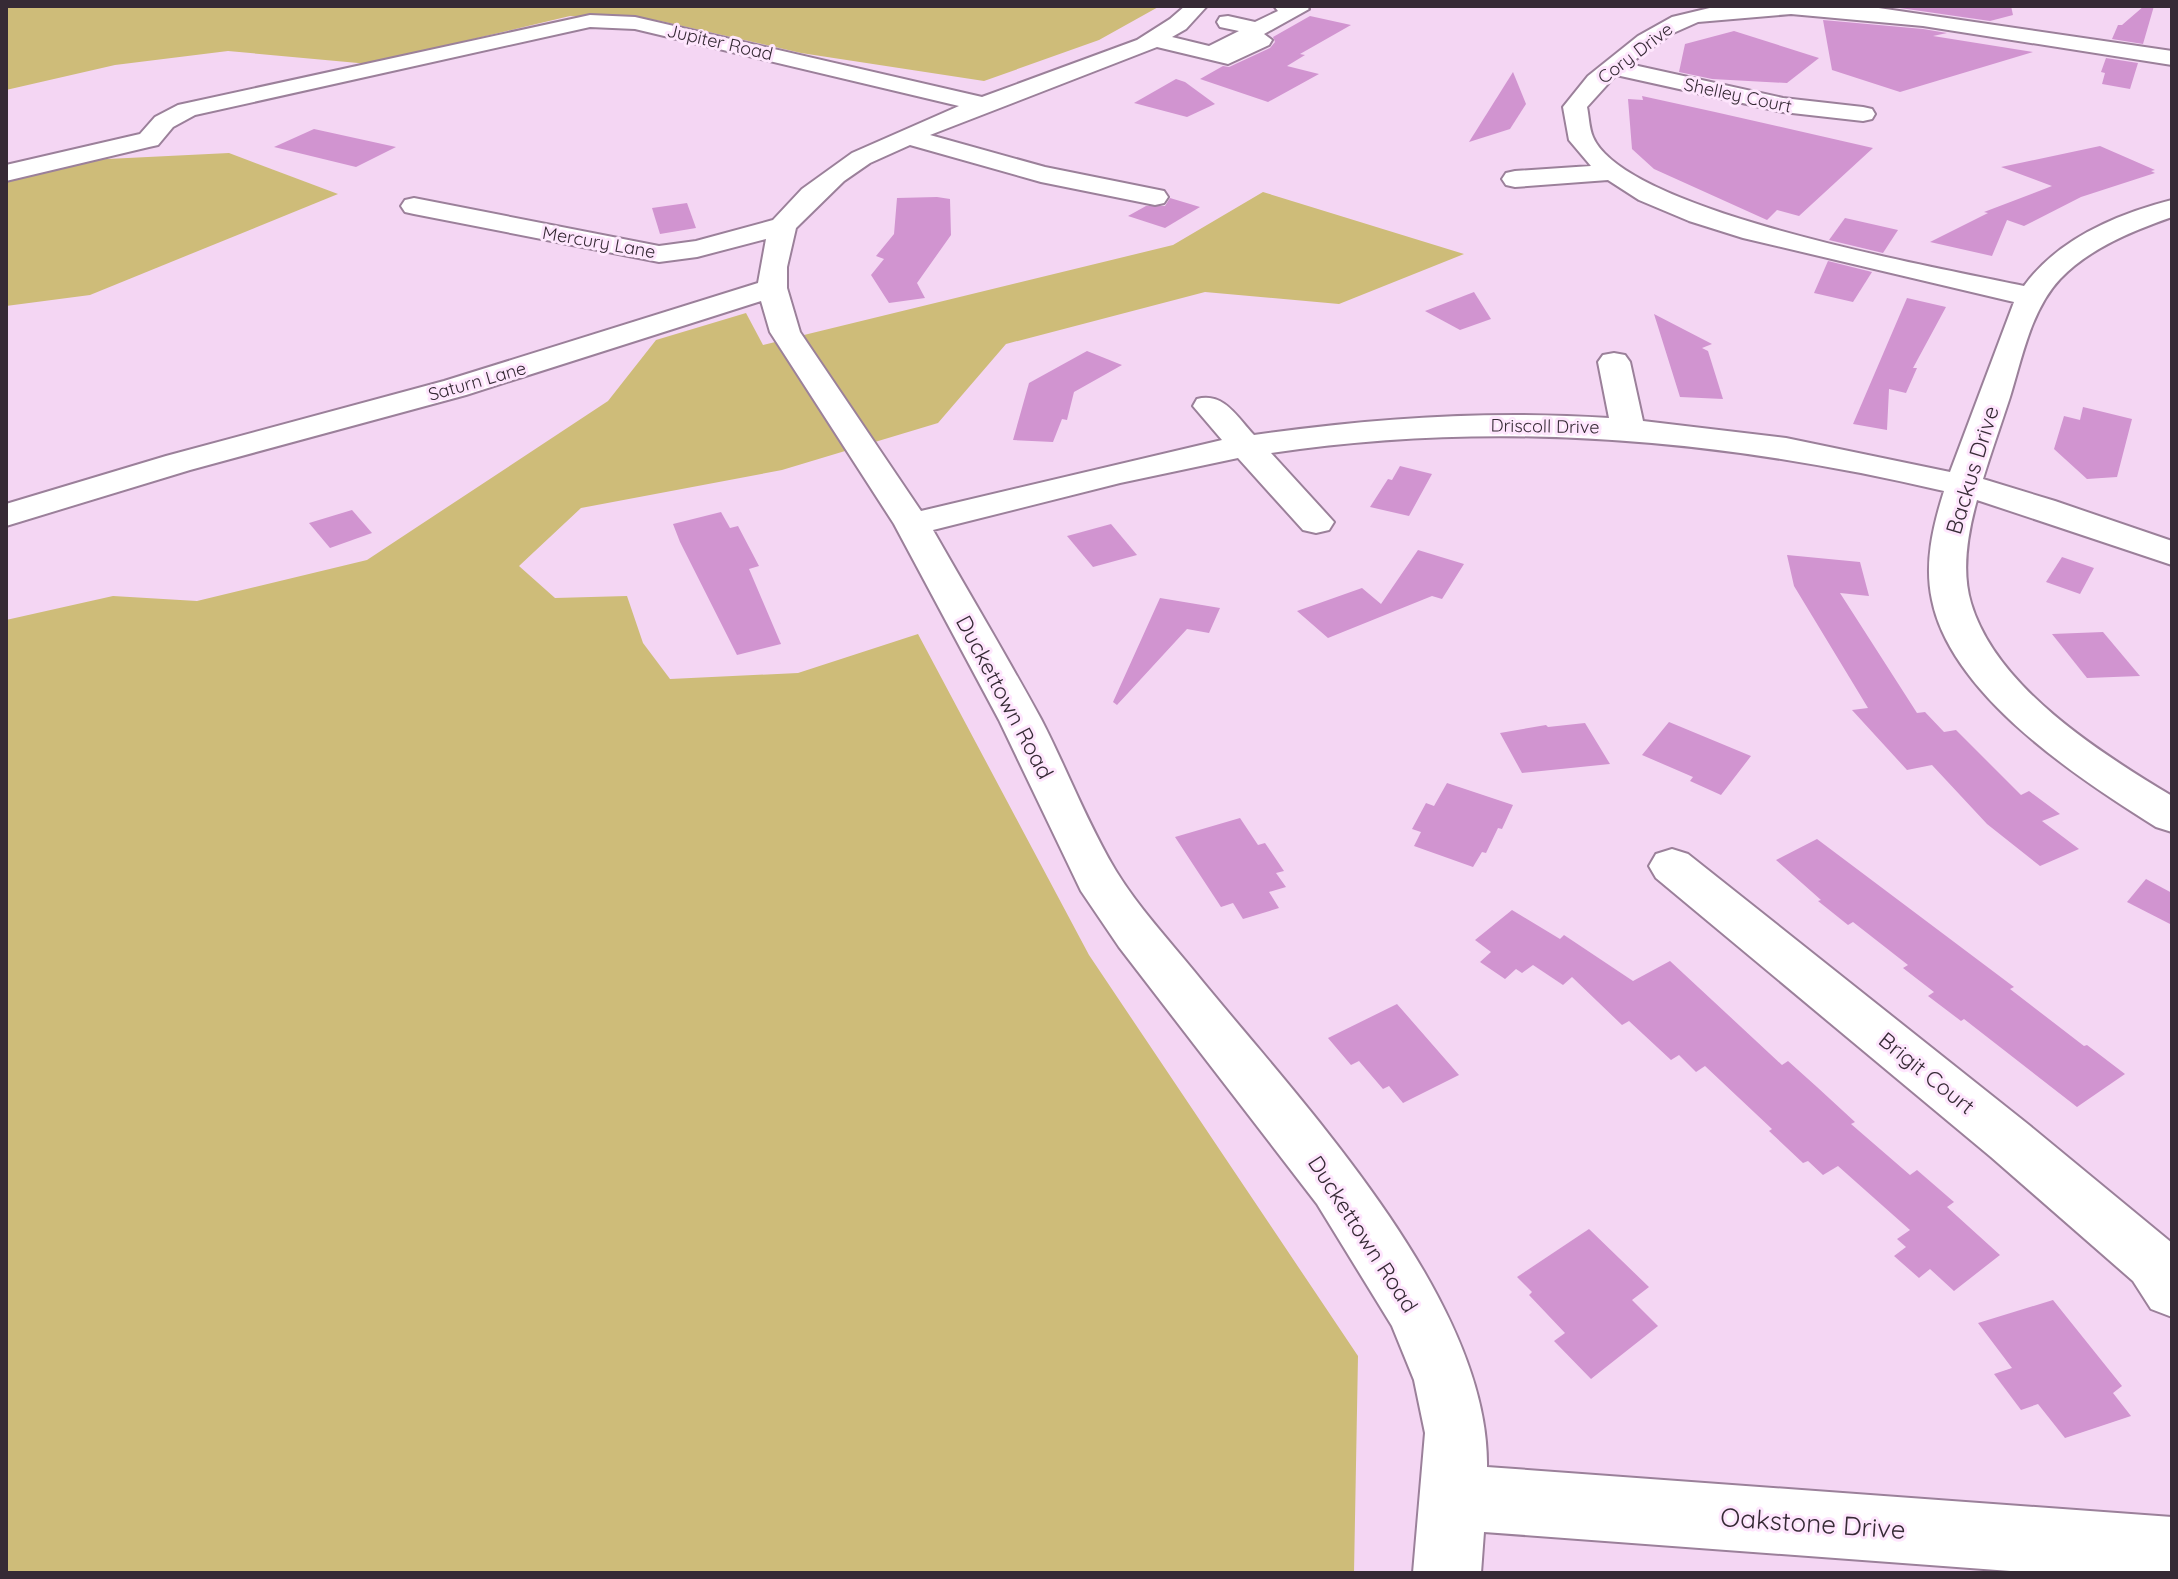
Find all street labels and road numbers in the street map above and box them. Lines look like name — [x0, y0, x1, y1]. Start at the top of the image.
street label: Cory Drive — [1593, 17, 1677, 89]
street label: Jupiter Road — [665, 19, 775, 65]
street label: Shelley Court — [1682, 72, 1794, 118]
street label: Mercury Lane — [541, 221, 657, 263]
street label: Saturn Lane — [425, 356, 529, 406]
street label: Backus Drive — [1939, 403, 2005, 537]
street label: Driscoll Drive — [1490, 414, 1600, 438]
street label: Duckettown Road — [950, 610, 1060, 784]
street label: Brigit Court — [1873, 1026, 1981, 1120]
street label: Duckettown Road — [1302, 1150, 1424, 1318]
street label: Oakstone Drive — [1719, 1500, 1907, 1546]

